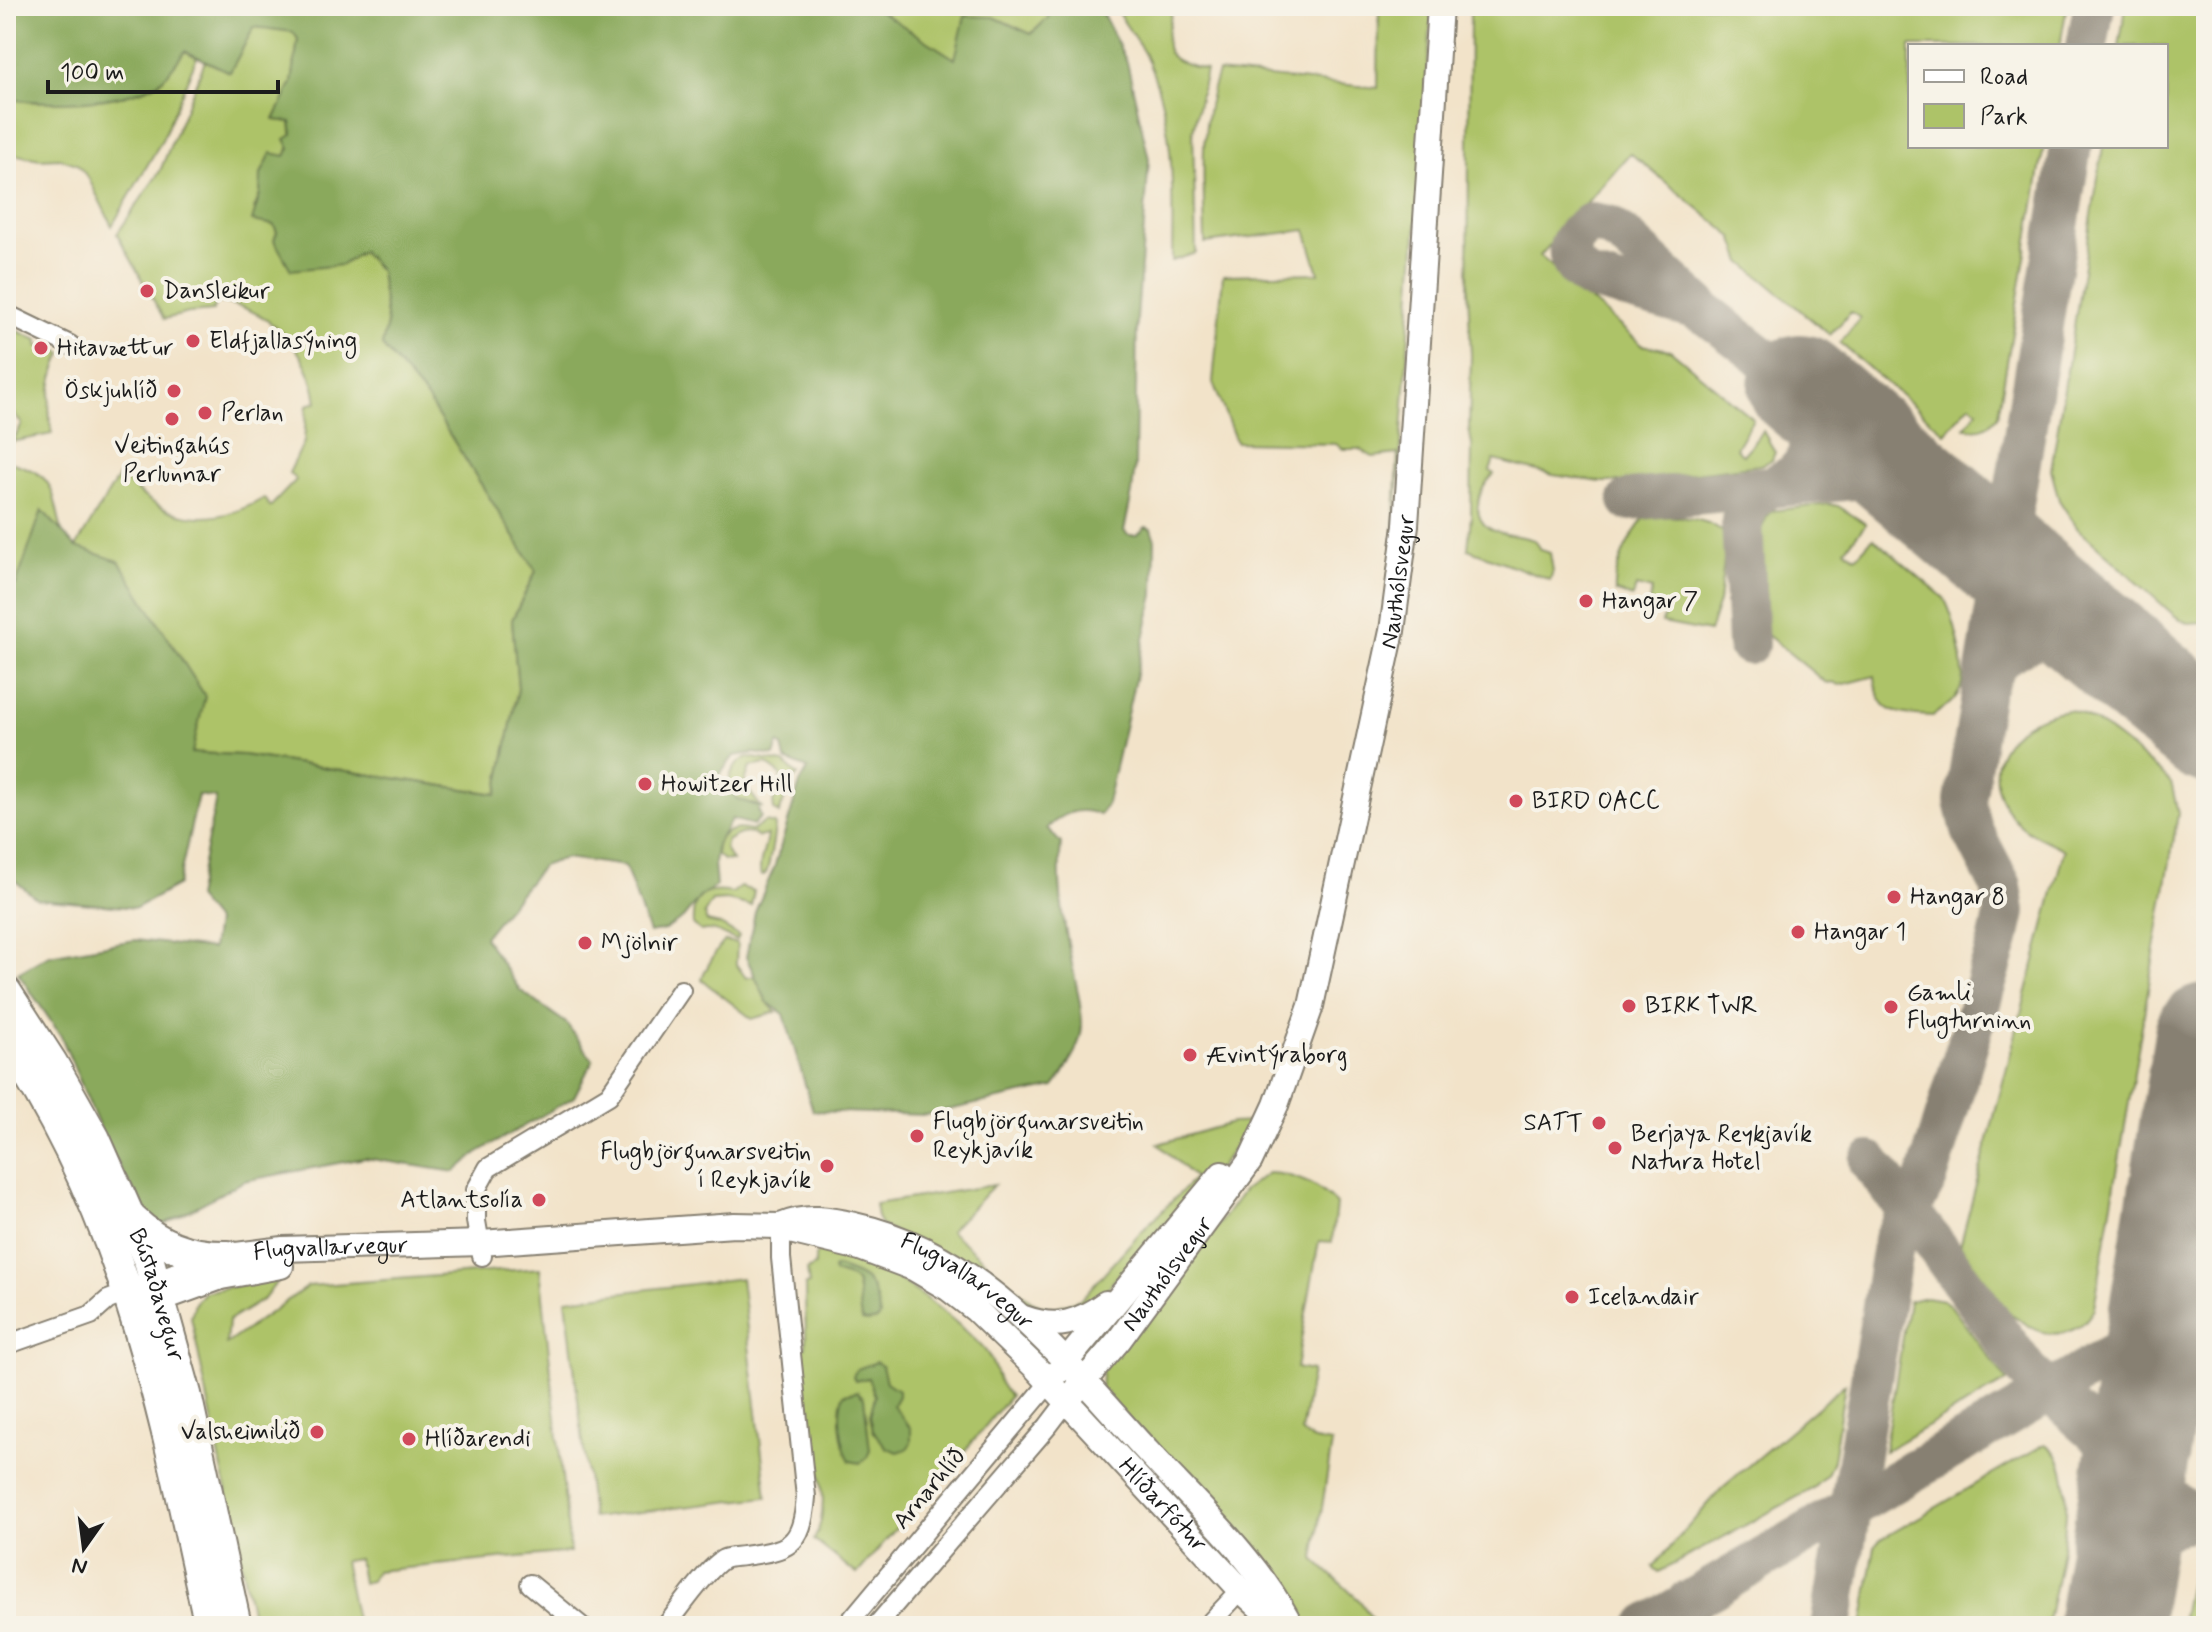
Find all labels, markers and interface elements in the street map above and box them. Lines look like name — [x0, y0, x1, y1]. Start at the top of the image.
scale bar — [48, 44, 278, 94]
legend — [1908, 44, 2168, 148]
text: 100 m — [60, 58, 124, 89]
text: Road — [1980, 62, 2028, 93]
text: Park — [1980, 102, 2028, 133]
place label: Dansleikur — [163, 276, 270, 307]
marker: Dansleikur — [138, 282, 156, 300]
place label: Eldfjallasýning — [209, 326, 357, 359]
marker: Eldfjallasýning — [184, 332, 202, 350]
place label: Hitavættur — [57, 333, 174, 364]
marker: Hitavættur — [32, 339, 50, 357]
place label: Öskjuhlíð — [64, 376, 158, 407]
marker: Öskjuhlíð — [165, 382, 183, 400]
place label: Perlan — [221, 398, 283, 429]
marker: Perlan — [196, 404, 214, 422]
marker: Veitingahús Perlunnar — [163, 410, 181, 428]
place label: Veitingahús Perlunnar — [114, 431, 230, 490]
street label: Nauthólsvegur — [1373, 514, 1422, 652]
place label: Hangar 7 — [1602, 586, 1698, 619]
marker: Hangar 7 — [1577, 592, 1595, 610]
place label: Howitzer Hill — [661, 769, 792, 800]
marker: Howitzer Hill — [636, 775, 654, 793]
place label: BIRD OACC — [1532, 786, 1660, 817]
marker: BIRD OACC — [1507, 792, 1525, 810]
place label: Hangar 8 — [1910, 882, 2005, 915]
marker: Hangar 8 — [1885, 888, 1903, 906]
place label: Hangar 1 — [1814, 917, 1906, 950]
marker: Hangar 1 — [1789, 923, 1807, 941]
place label: Mjölnir — [601, 928, 679, 959]
marker: Mjölnir — [576, 934, 594, 952]
place label: Gamli Flugturninn — [1907, 978, 2031, 1039]
place label: BIRK TWR — [1645, 991, 1758, 1022]
marker: BIRK TWR — [1620, 997, 1638, 1015]
marker: Gamli Flugturninn — [1882, 998, 1900, 1016]
place label: Ævintýraborg — [1206, 1040, 1347, 1071]
marker: Ævintýraborg — [1181, 1046, 1199, 1064]
place label: Flugbjörgunarsveitin Reykjavík — [933, 1107, 1144, 1166]
place label: SATT — [1523, 1108, 1583, 1139]
marker: SATT — [1590, 1114, 1608, 1132]
place label: Berjaya Reykjavík Natura Hotel — [1631, 1119, 1812, 1178]
marker: Flugbjörgunarsveitin Reykjavík — [908, 1127, 926, 1145]
place label: Flugbjörgunarsveitin í Reykjavík — [600, 1137, 811, 1196]
marker: Berjaya Reykjavík Natura Hotel — [1606, 1139, 1624, 1157]
marker: Flugbjörgunarsveitin í Reykjavík — [818, 1157, 836, 1175]
place label: Atlantsolía — [400, 1185, 523, 1216]
marker: Atlantsolía — [530, 1191, 548, 1209]
street label: Nauthólsvegur — [1115, 1210, 1220, 1338]
street label: Bústaðavegur — [121, 1224, 192, 1366]
street label: Flugvallarvegur — [896, 1225, 1040, 1337]
street label: Flugvallarvegur — [251, 1230, 409, 1268]
place label: Icelandair — [1588, 1282, 1699, 1313]
marker: Icelandair — [1563, 1288, 1581, 1306]
place label: Valsheimilið — [181, 1417, 301, 1448]
marker: Valsheimilið — [308, 1423, 326, 1441]
place label: Hlíðarendi — [425, 1424, 531, 1455]
marker: Hlíðarendi — [400, 1430, 418, 1448]
street label: Arnarhlíð — [887, 1442, 973, 1536]
street label: Hlíðarfótur — [1111, 1451, 1214, 1559]
north arrow — [44, 1508, 124, 1588]
text: N — [69, 1550, 90, 1581]

